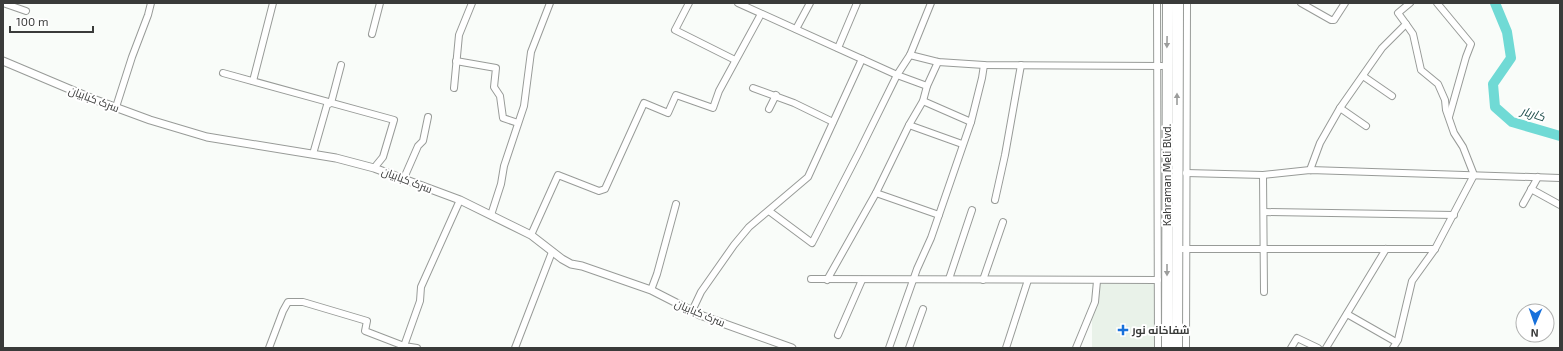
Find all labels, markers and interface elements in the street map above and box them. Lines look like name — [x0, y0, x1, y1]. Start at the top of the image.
scale bar — [10, 8, 93, 34]
text: 100 m — [16, 14, 48, 28]
one-way arrow — [1164, 36, 1170, 49]
street label: سرک کبابیان — [67, 83, 121, 115]
one-way arrow — [1174, 92, 1180, 105]
water label: کاربار — [1518, 102, 1547, 124]
street label: Kahraman Meli Blvd. — [1160, 124, 1173, 226]
street label: سرک کبابیان — [380, 164, 434, 196]
one-way arrow — [1164, 264, 1170, 277]
street label: سرک کبابیان — [673, 296, 727, 330]
north arrow — [1515, 303, 1555, 343]
place label: شفاخانه نور — [1131, 323, 1190, 338]
marker: شفاخانه نور — [1117, 324, 1129, 336]
text: N — [1530, 327, 1539, 340]

